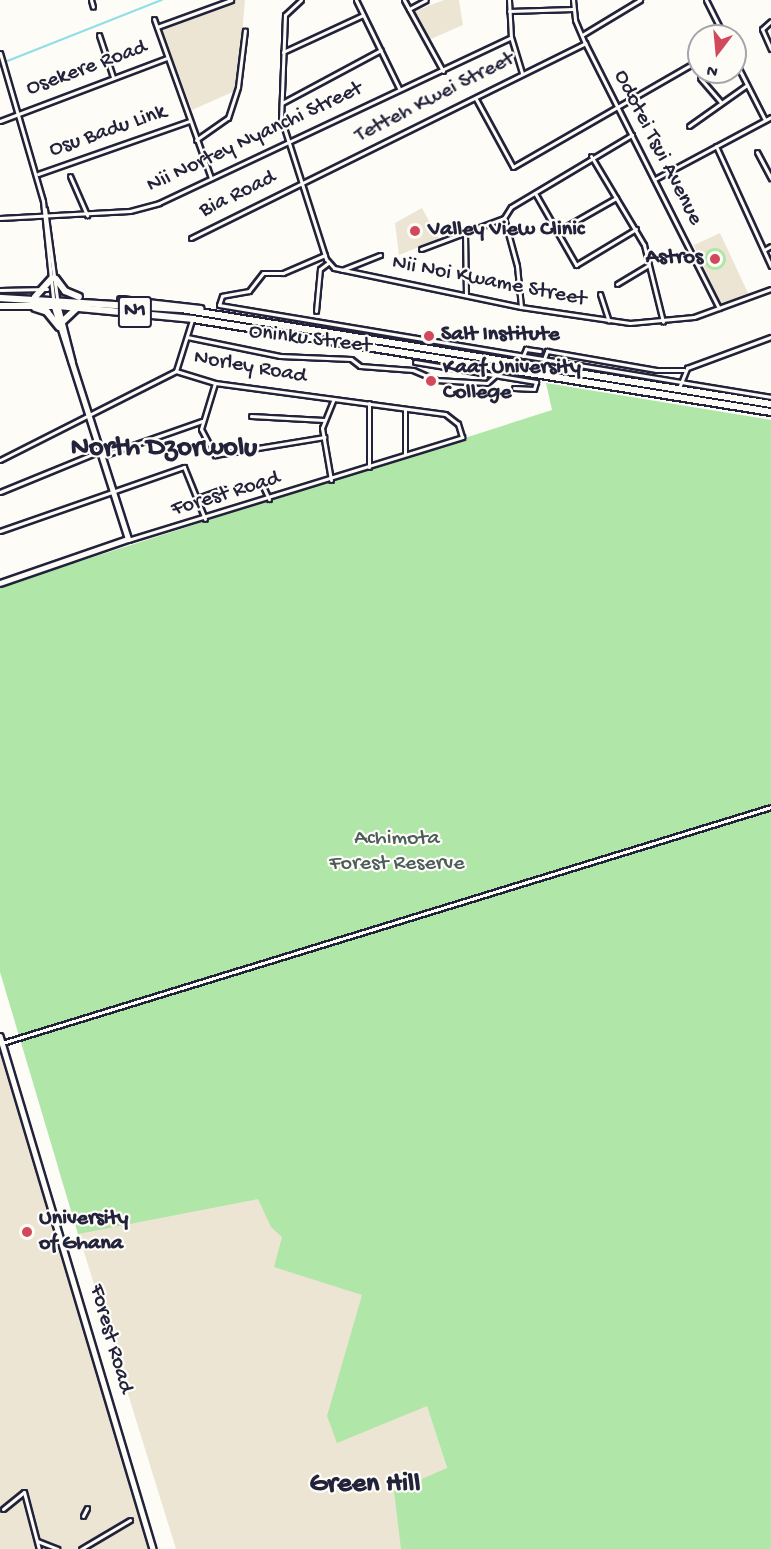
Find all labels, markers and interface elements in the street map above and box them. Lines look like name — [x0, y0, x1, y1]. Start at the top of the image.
north arrow — [687, 24, 747, 84]
street label: Osekere Road — [23, 35, 151, 103]
street label: Tetteh Kwei Street — [351, 46, 519, 150]
text: N — [705, 59, 720, 80]
street label: Odotei Tsui Avenue — [606, 66, 708, 230]
street label: Nii Nortey Nyanchi Street — [143, 76, 367, 200]
street label: Osu Badu Link — [46, 100, 170, 164]
street label: Bia Road — [196, 165, 280, 225]
place label: Valley View Clinic — [428, 218, 584, 244]
marker: Valley View Clinic — [406, 222, 424, 240]
place label: Astros — [646, 246, 703, 272]
street label: Nii Noi Kwame Street — [390, 250, 588, 314]
marker: Astros — [708, 252, 722, 266]
road number: N1 — [117, 294, 153, 330]
street label: Oninku Street — [247, 319, 373, 361]
place label: Salt Institute — [441, 323, 560, 349]
marker: Salt Institute — [422, 329, 436, 343]
street label: Norley Road — [192, 345, 308, 391]
place label: Kaaf University College — [443, 355, 581, 406]
marker: Kaaf University College — [424, 374, 438, 388]
district label: North Dzorwolu — [71, 432, 257, 466]
street label: Forest Road — [169, 466, 283, 524]
park label: Achimota Forest Reserve — [329, 826, 465, 878]
place label: University of Ghana — [39, 1206, 128, 1258]
marker: University of Ghana — [20, 1225, 34, 1239]
street label: Forest Road — [82, 1281, 138, 1397]
district label: Green Hill — [310, 1468, 420, 1502]

